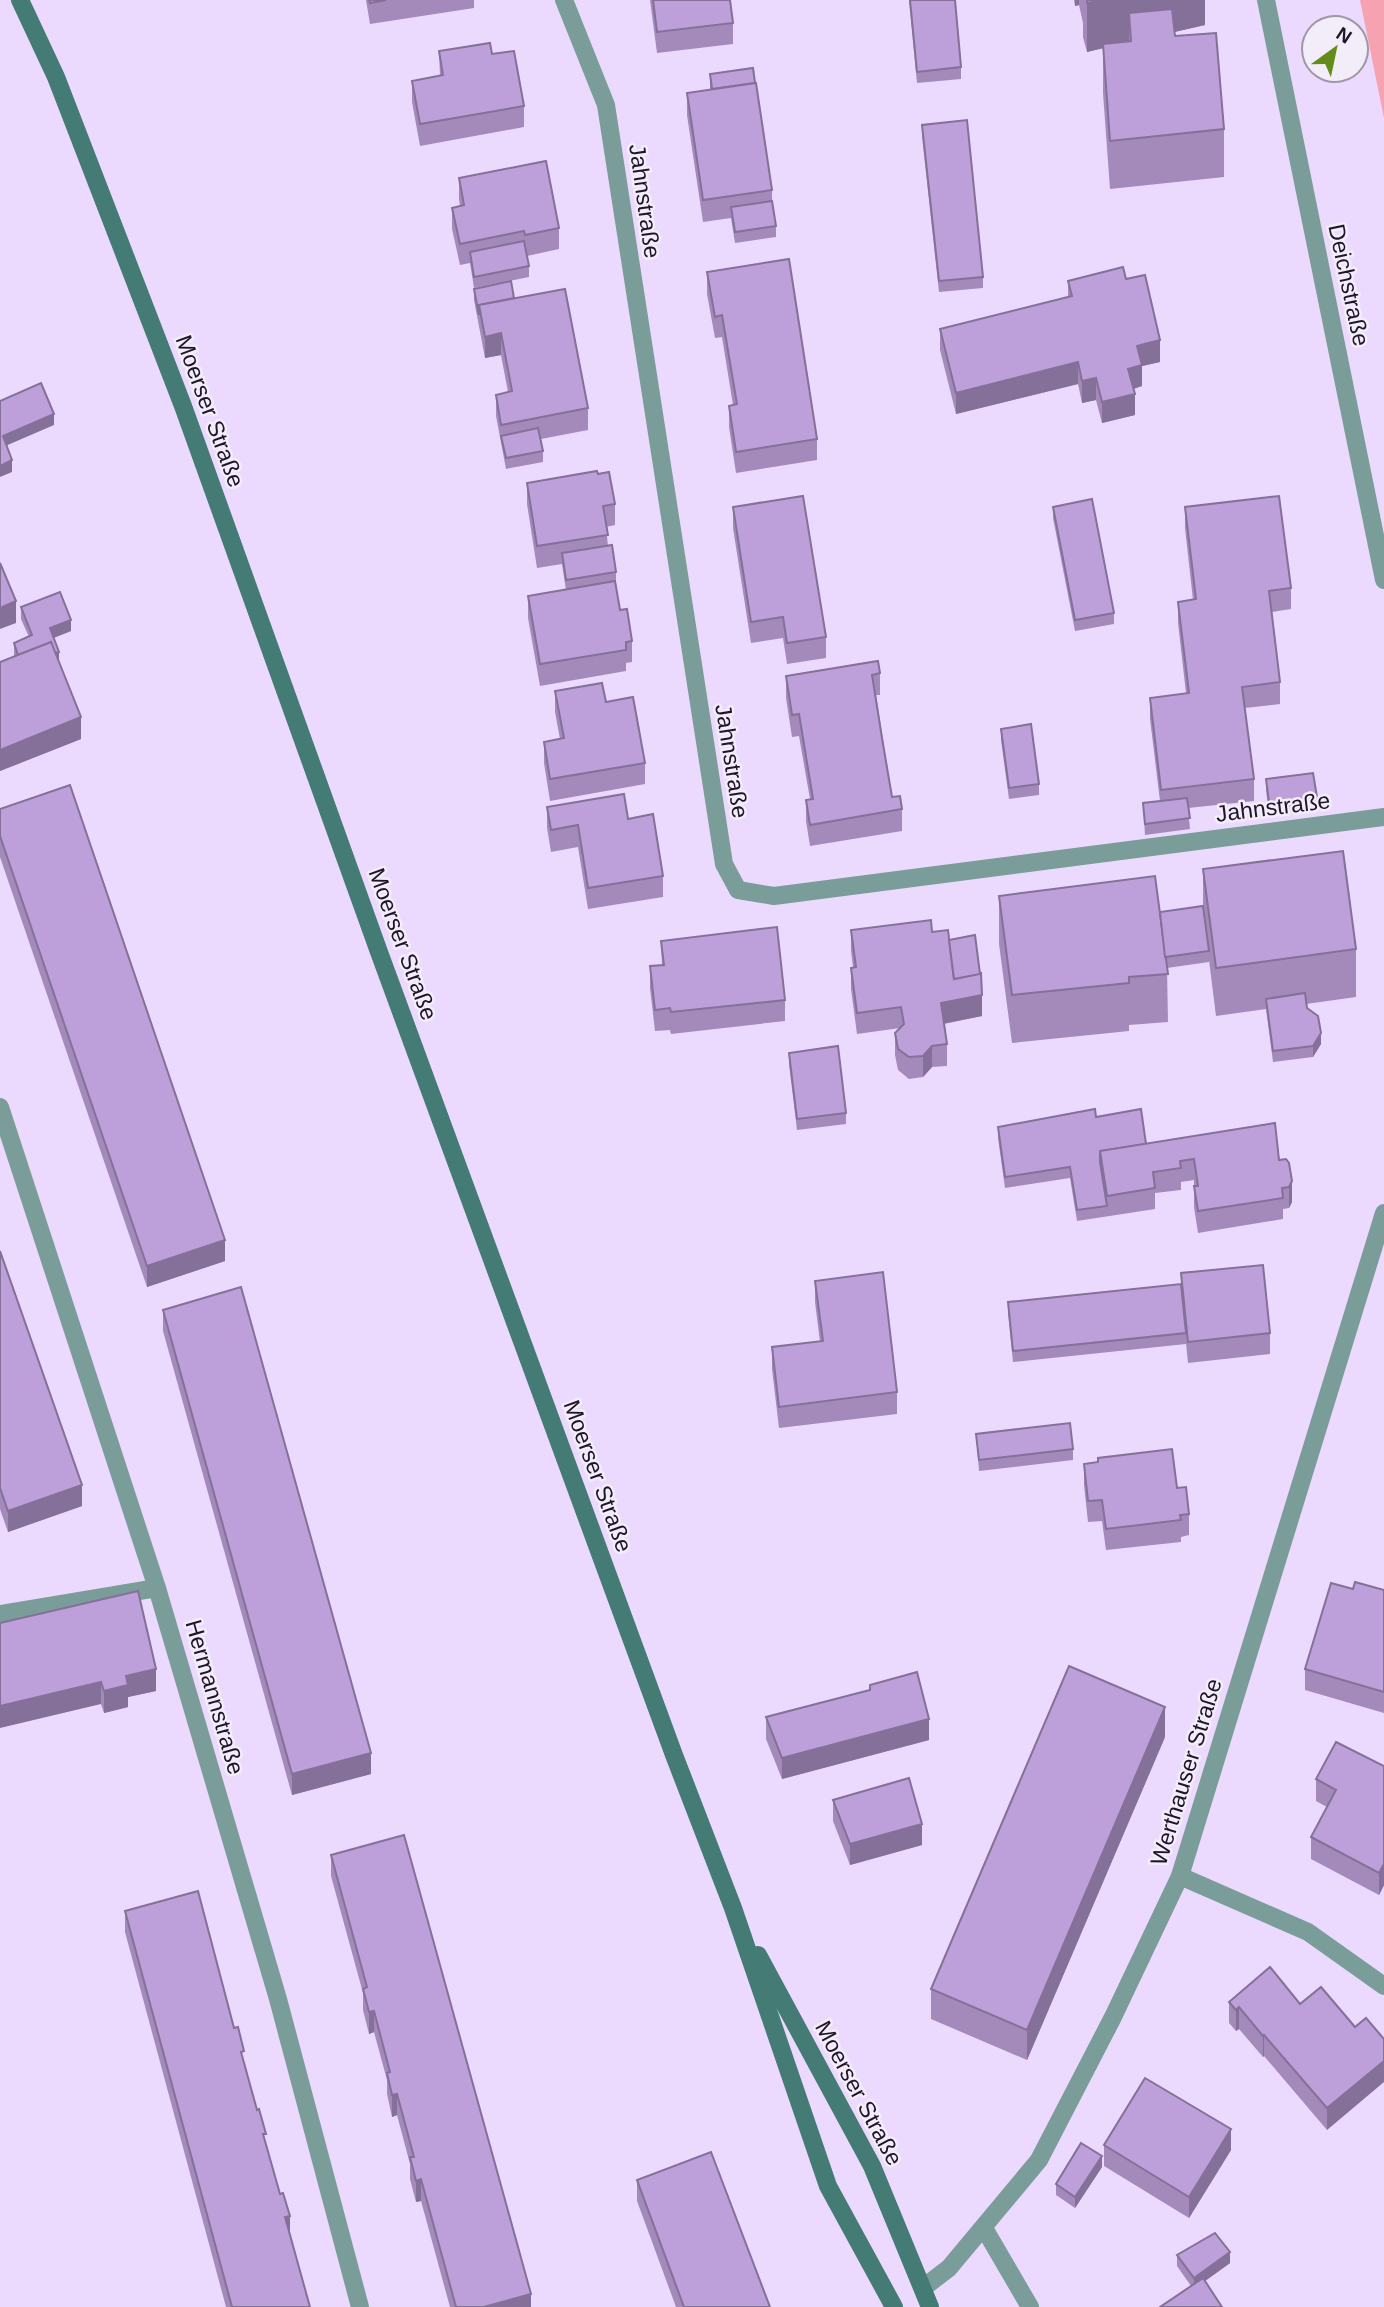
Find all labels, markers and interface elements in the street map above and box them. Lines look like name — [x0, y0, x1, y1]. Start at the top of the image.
north arrow — [1300, 14, 1370, 84]
text: N — [1333, 23, 1355, 48]
street label: Jahnstraße — [624, 142, 666, 260]
street label: Deichstraße — [1323, 222, 1375, 348]
street label: Moerser Straße — [170, 331, 250, 491]
street label: Jahnstraße — [710, 702, 754, 820]
street label: Jahnstraße — [1214, 787, 1332, 827]
street label: Moerser Straße — [363, 864, 443, 1024]
street label: Moerser Straße — [558, 1396, 638, 1556]
street label: Hermannstraße — [180, 1617, 250, 1777]
street label: Werthauser Straße — [1145, 1675, 1227, 1869]
street label: Moerser Straße — [810, 2016, 908, 2170]

